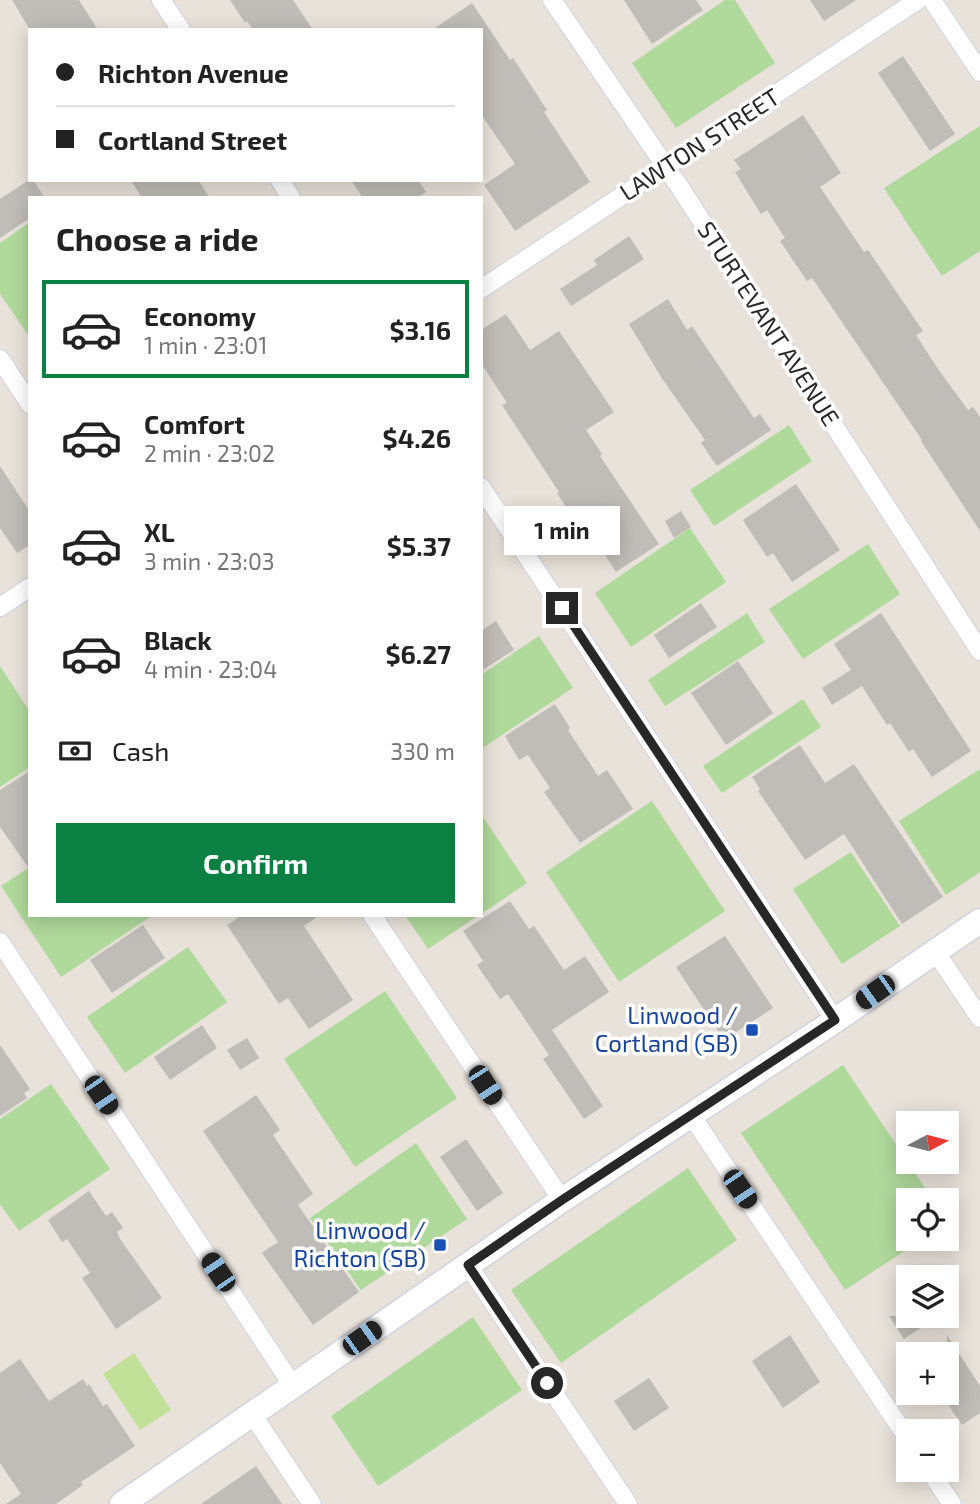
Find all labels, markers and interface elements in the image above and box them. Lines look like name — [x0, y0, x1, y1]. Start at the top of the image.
text: Richton Avenue — [98, 57, 289, 88]
street label: LAWTON STREET — [614, 81, 784, 206]
text: Cortland Street — [98, 124, 287, 155]
street label: STURTEVANT AVENUE — [692, 216, 846, 431]
text: Choose a ride — [56, 219, 259, 257]
icon: car — [60, 298, 123, 361]
text: Economy — [144, 300, 256, 331]
text: $3.16 — [389, 314, 451, 345]
text: 1 min · 23:01 — [144, 331, 267, 359]
icon: car — [60, 406, 123, 469]
text: Comfort — [144, 408, 245, 439]
text: $4.26 — [383, 422, 451, 453]
text: 2 min · 23:02 — [144, 439, 275, 467]
callout: 1 min — [504, 506, 620, 556]
icon: car — [60, 514, 123, 577]
text: XL — [144, 516, 175, 547]
text: 1 min — [534, 516, 590, 544]
text: $5.37 — [387, 530, 451, 561]
text: 3 min · 23:03 — [144, 547, 275, 575]
route end — [546, 592, 578, 624]
icon: car — [60, 622, 123, 685]
text: Black — [144, 624, 212, 655]
text: $6.27 — [385, 638, 451, 669]
text: 4 min · 23:04 — [144, 655, 277, 683]
icon: cash — [56, 732, 94, 770]
text: Cash — [112, 735, 169, 766]
text: 330 m — [390, 737, 455, 765]
button: Confirm — [56, 823, 455, 903]
car — [852, 971, 899, 1013]
place label: Linwood / Cortland (SB) — [595, 1000, 738, 1057]
marker: Linwood / Cortland (SB) — [744, 1022, 760, 1038]
car — [465, 1062, 506, 1108]
car — [81, 1072, 122, 1118]
north arrow — [896, 1111, 959, 1174]
map controls — [896, 1111, 959, 1482]
car — [720, 1166, 761, 1212]
button: locate — [896, 1188, 959, 1251]
place label: Linwood / Richton (SB) — [294, 1215, 426, 1272]
marker: Linwood / Richton (SB) — [432, 1237, 448, 1253]
car — [198, 1249, 239, 1295]
button: layers — [896, 1265, 959, 1328]
car — [339, 1317, 386, 1359]
button: + — [896, 1342, 959, 1405]
route start — [531, 1367, 563, 1399]
button: − — [896, 1419, 959, 1482]

